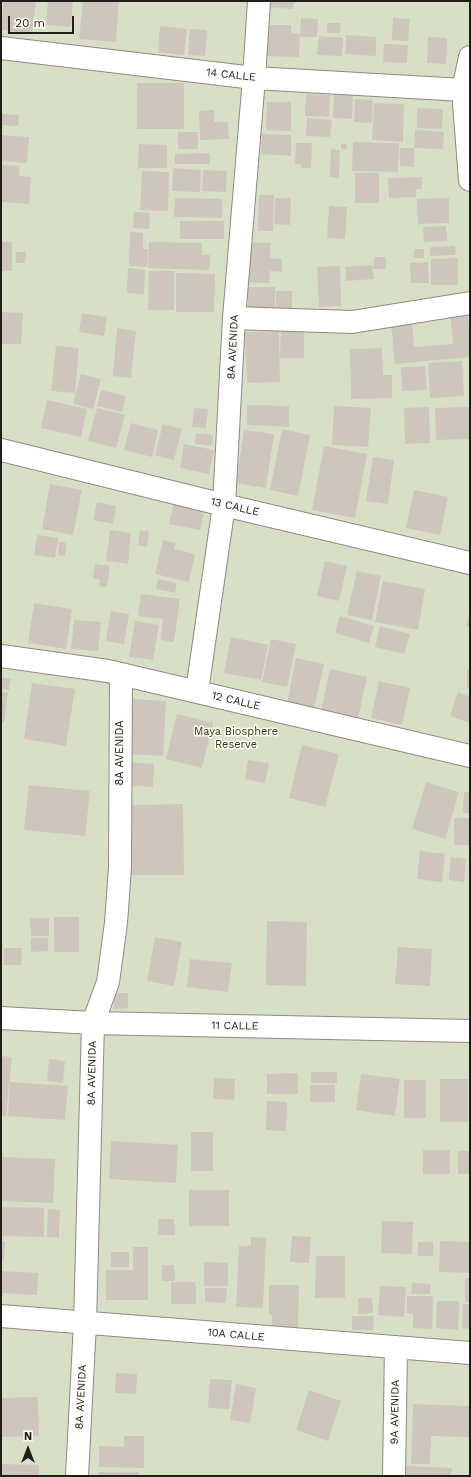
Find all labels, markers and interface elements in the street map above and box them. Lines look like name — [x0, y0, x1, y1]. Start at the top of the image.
scale bar — [10, 8, 76, 34]
text: 20 m — [15, 16, 45, 30]
street label: 14 CALLE — [206, 66, 256, 84]
street label: 8A AVENIDA — [225, 314, 241, 380]
street label: 13 CALLE — [209, 495, 261, 519]
street label: 12 CALLE — [210, 689, 262, 713]
street label: 8A AVENIDA — [113, 721, 127, 785]
park label: Maya Biosphere Reserve — [194, 725, 278, 751]
street label: 11 CALLE — [211, 1019, 259, 1033]
street label: 8A AVENIDA — [85, 1040, 99, 1106]
street label: 10A CALLE — [207, 1326, 265, 1344]
street label: 8A AVENIDA — [73, 1364, 89, 1430]
street label: 9A AVENIDA — [388, 1380, 402, 1444]
north arrow — [8, 1429, 48, 1469]
text: N — [24, 1430, 32, 1443]

